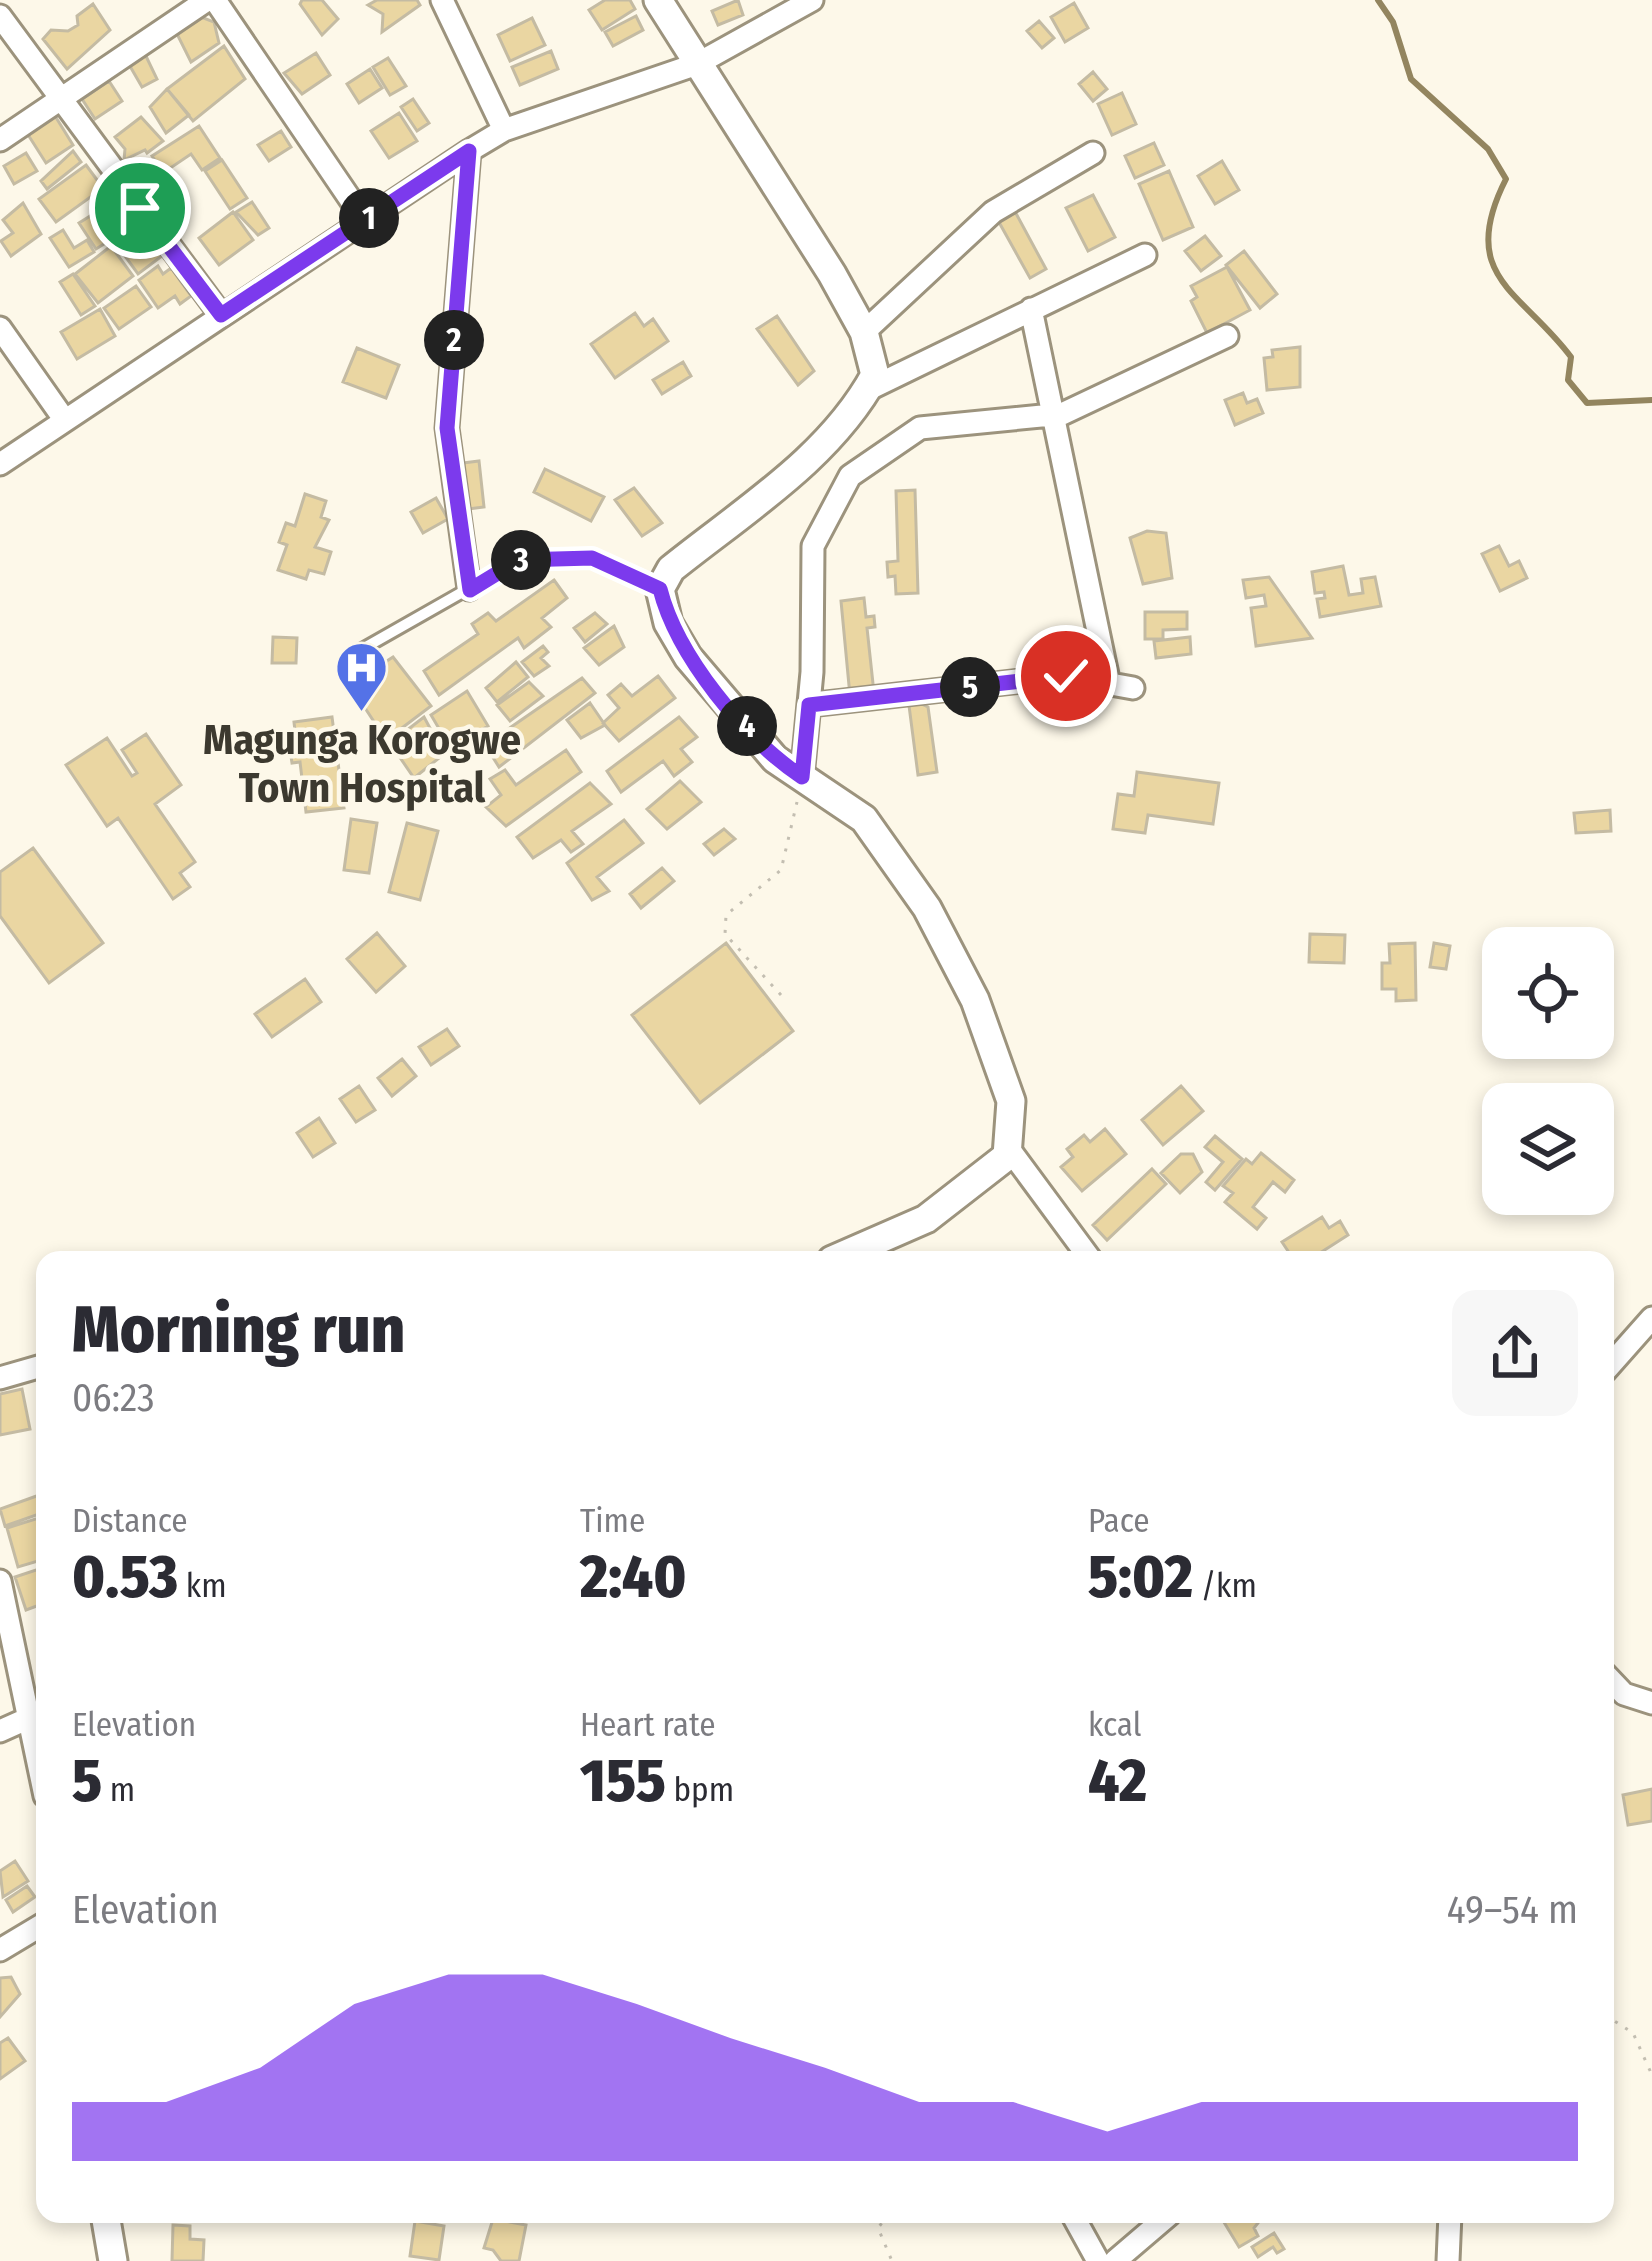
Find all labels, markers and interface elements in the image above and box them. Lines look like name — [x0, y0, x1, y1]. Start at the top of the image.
pin — [89, 157, 191, 259]
icon: arrive — [107, 175, 173, 241]
pin: 1 — [339, 188, 399, 248]
text: 1 — [362, 198, 376, 238]
pin: 2 — [424, 310, 484, 370]
text: 2 — [446, 320, 462, 360]
pin: 3 — [491, 530, 551, 590]
text: 3 — [513, 540, 529, 580]
pin — [1015, 625, 1117, 727]
hospital icon: Magunga Korogwe Town Hospital — [334, 640, 390, 714]
icon: check — [1033, 643, 1099, 709]
pin: 5 — [940, 657, 1000, 717]
text: 5 — [962, 667, 978, 707]
pin: 4 — [717, 696, 777, 756]
text: 4 — [739, 706, 755, 746]
place label: Magunga Korogwe Town Hospital — [203, 715, 521, 813]
map controls — [1482, 927, 1614, 1215]
button: locate — [1482, 927, 1614, 1059]
button: layers — [1482, 1083, 1614, 1215]
text: Morning run — [72, 1290, 405, 1369]
button: share — [1452, 1290, 1578, 1416]
text: 06:23 — [72, 1375, 155, 1421]
text: Distance — [72, 1501, 188, 1541]
text: Time — [580, 1501, 645, 1541]
text: Pace — [1088, 1501, 1150, 1541]
text: 0.53 — [72, 1541, 178, 1613]
text: 2:40 — [580, 1541, 686, 1613]
text: 5:02 — [1088, 1541, 1193, 1613]
text: km — [178, 1566, 227, 1606]
text: /km — [1193, 1566, 1257, 1606]
text: Elevation — [72, 1705, 196, 1745]
text: Heart rate — [580, 1705, 716, 1745]
text: kcal — [1088, 1705, 1141, 1745]
text: 5 — [72, 1745, 102, 1817]
text: 155 — [580, 1745, 666, 1817]
text: 42 — [1088, 1745, 1147, 1817]
text: m — [102, 1770, 135, 1810]
text: bpm — [666, 1770, 734, 1810]
text: Elevation — [72, 1887, 219, 1933]
text: 49–54 m — [1447, 1887, 1578, 1933]

